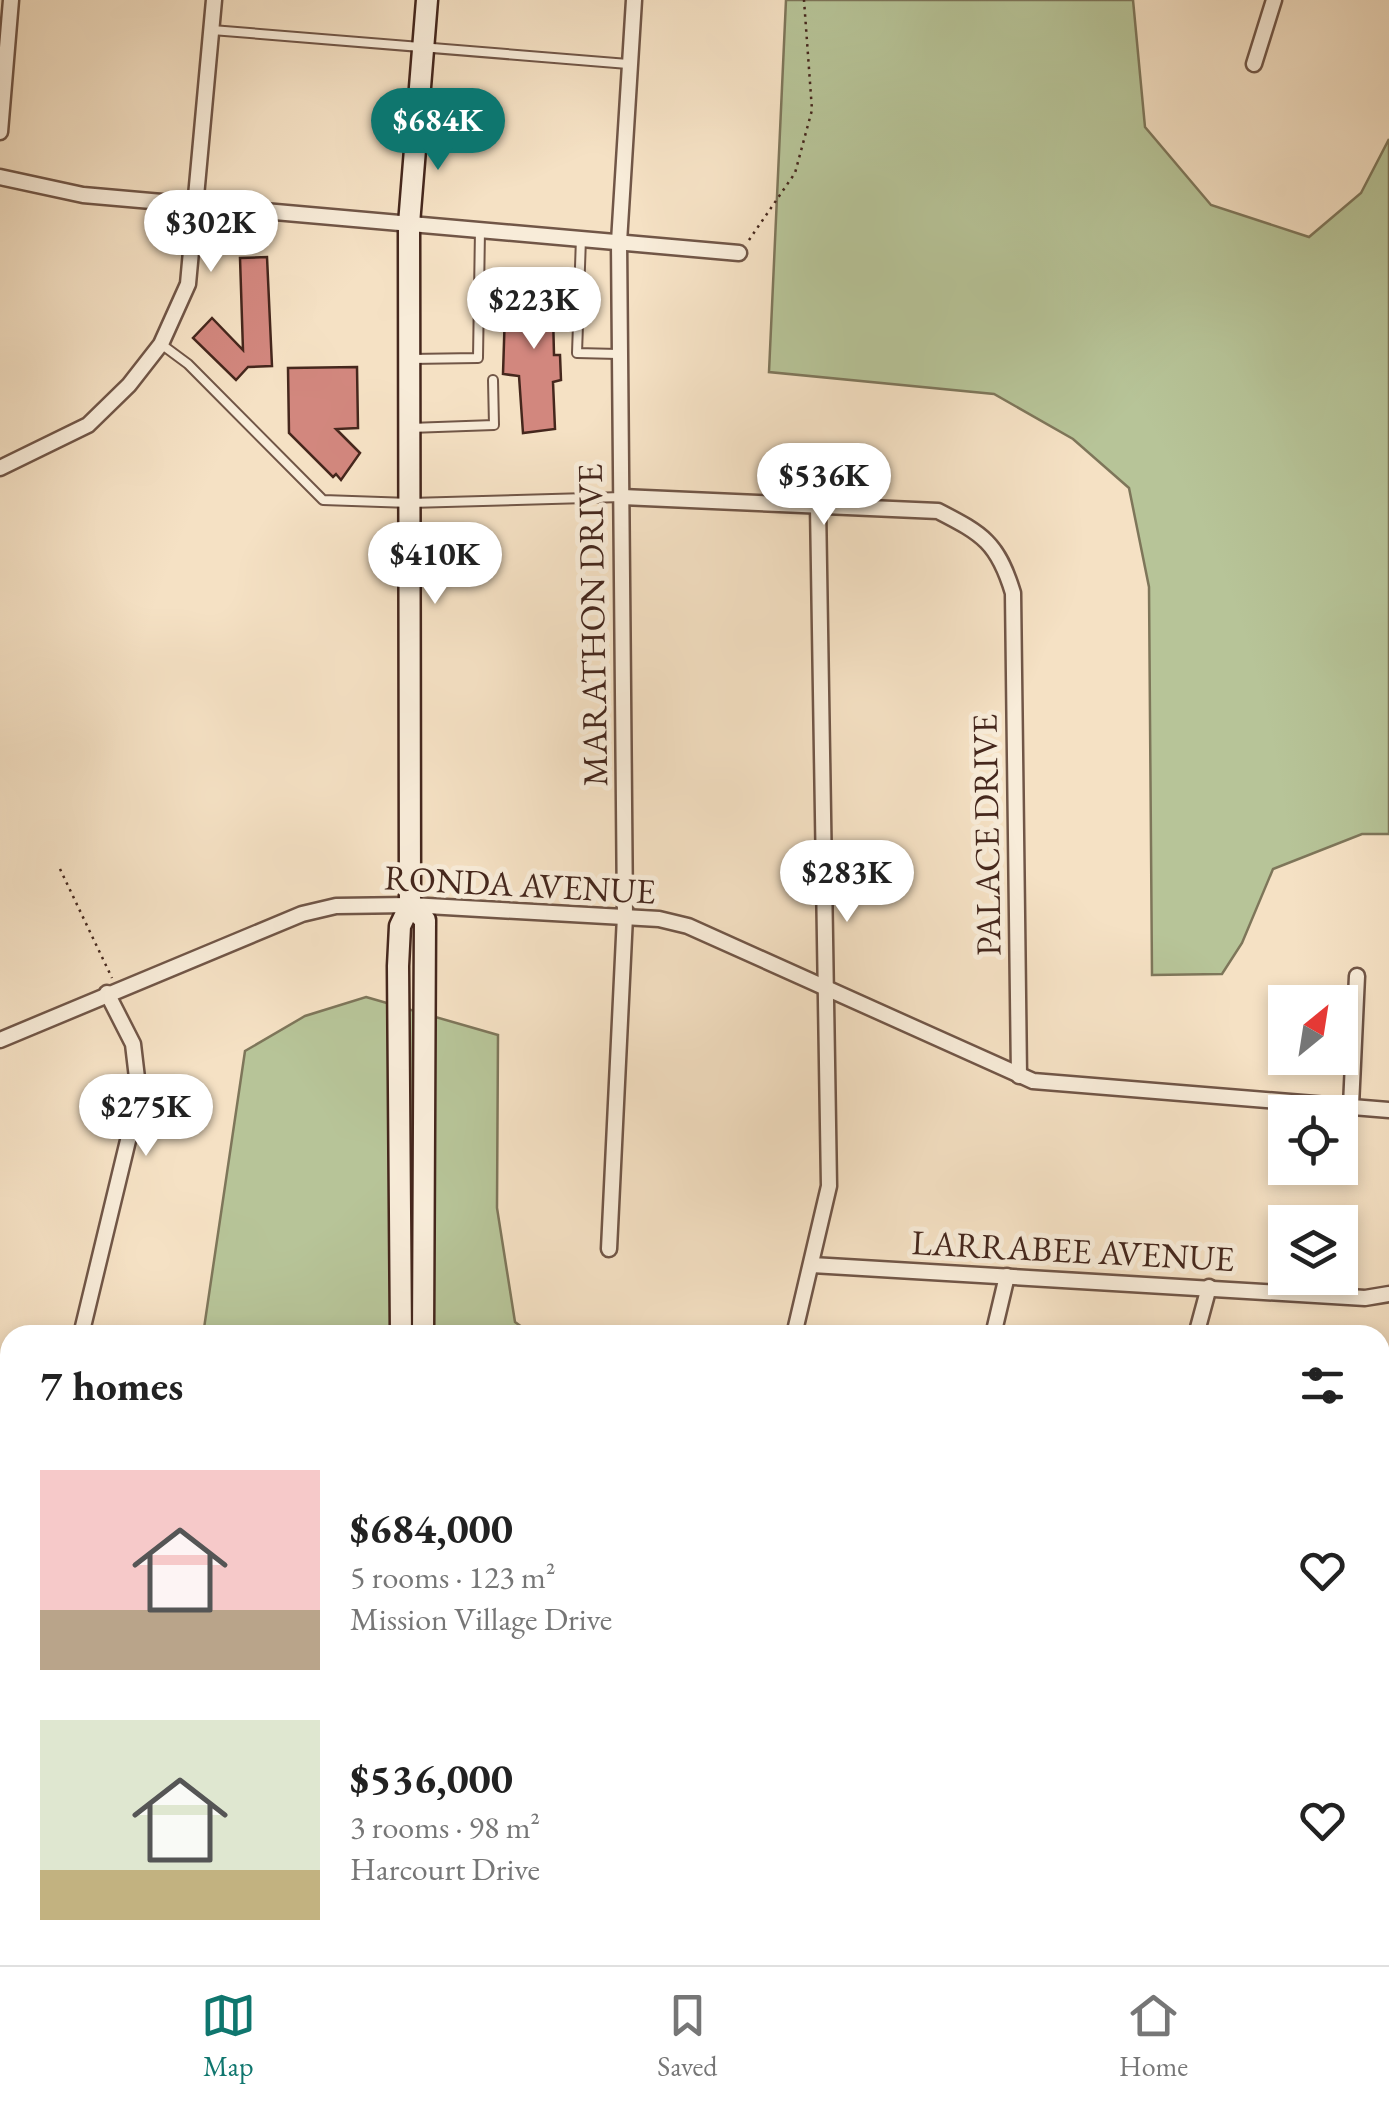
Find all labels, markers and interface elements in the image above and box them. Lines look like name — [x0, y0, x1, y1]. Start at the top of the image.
pin: $684K — [368, 88, 508, 173]
text: $684K — [393, 99, 483, 141]
pin: $302K — [141, 190, 281, 275]
text: $302K — [166, 201, 256, 243]
pin: $223K — [464, 267, 604, 352]
text: $223K — [489, 278, 579, 320]
pin: $536K — [754, 443, 894, 528]
text: $536K — [779, 454, 869, 496]
street label: MARATHON DRIVE — [567, 463, 617, 787]
pin: $410K — [365, 522, 505, 607]
text: $410K — [390, 533, 480, 575]
street label: PALACE DRIVE — [961, 714, 1011, 956]
pin: $283K — [777, 840, 917, 925]
text: $283K — [802, 851, 892, 893]
street label: RONDA AVENUE — [383, 854, 657, 914]
north arrow — [1268, 985, 1358, 1075]
map controls — [1268, 985, 1358, 1295]
pin: $275K — [76, 1074, 216, 1159]
text: $275K — [101, 1085, 191, 1127]
button: locate — [1268, 1095, 1358, 1185]
button: layers — [1268, 1205, 1358, 1295]
street label: LARRABEE AVENUE — [910, 1219, 1236, 1281]
text: 7 homes — [40, 1358, 183, 1413]
icon: filters — [1295, 1358, 1350, 1413]
text: $684,000 — [350, 1501, 513, 1556]
icon: home — [120, 1510, 240, 1630]
icon: heart — [1295, 1543, 1350, 1598]
text: 5 rooms · 123 m² — [350, 1556, 556, 1598]
text: Mission Village Drive — [350, 1598, 612, 1640]
text: $536,000 — [350, 1751, 513, 1806]
icon: home — [120, 1760, 240, 1880]
icon: heart — [1295, 1793, 1350, 1848]
text: 3 rooms · 98 m² — [350, 1806, 540, 1848]
text: Harcourt Drive — [350, 1848, 540, 1890]
tab: Map — [201, 1988, 256, 2084]
tab: Saved — [657, 1988, 717, 2084]
tab: Home — [1119, 1988, 1188, 2084]

